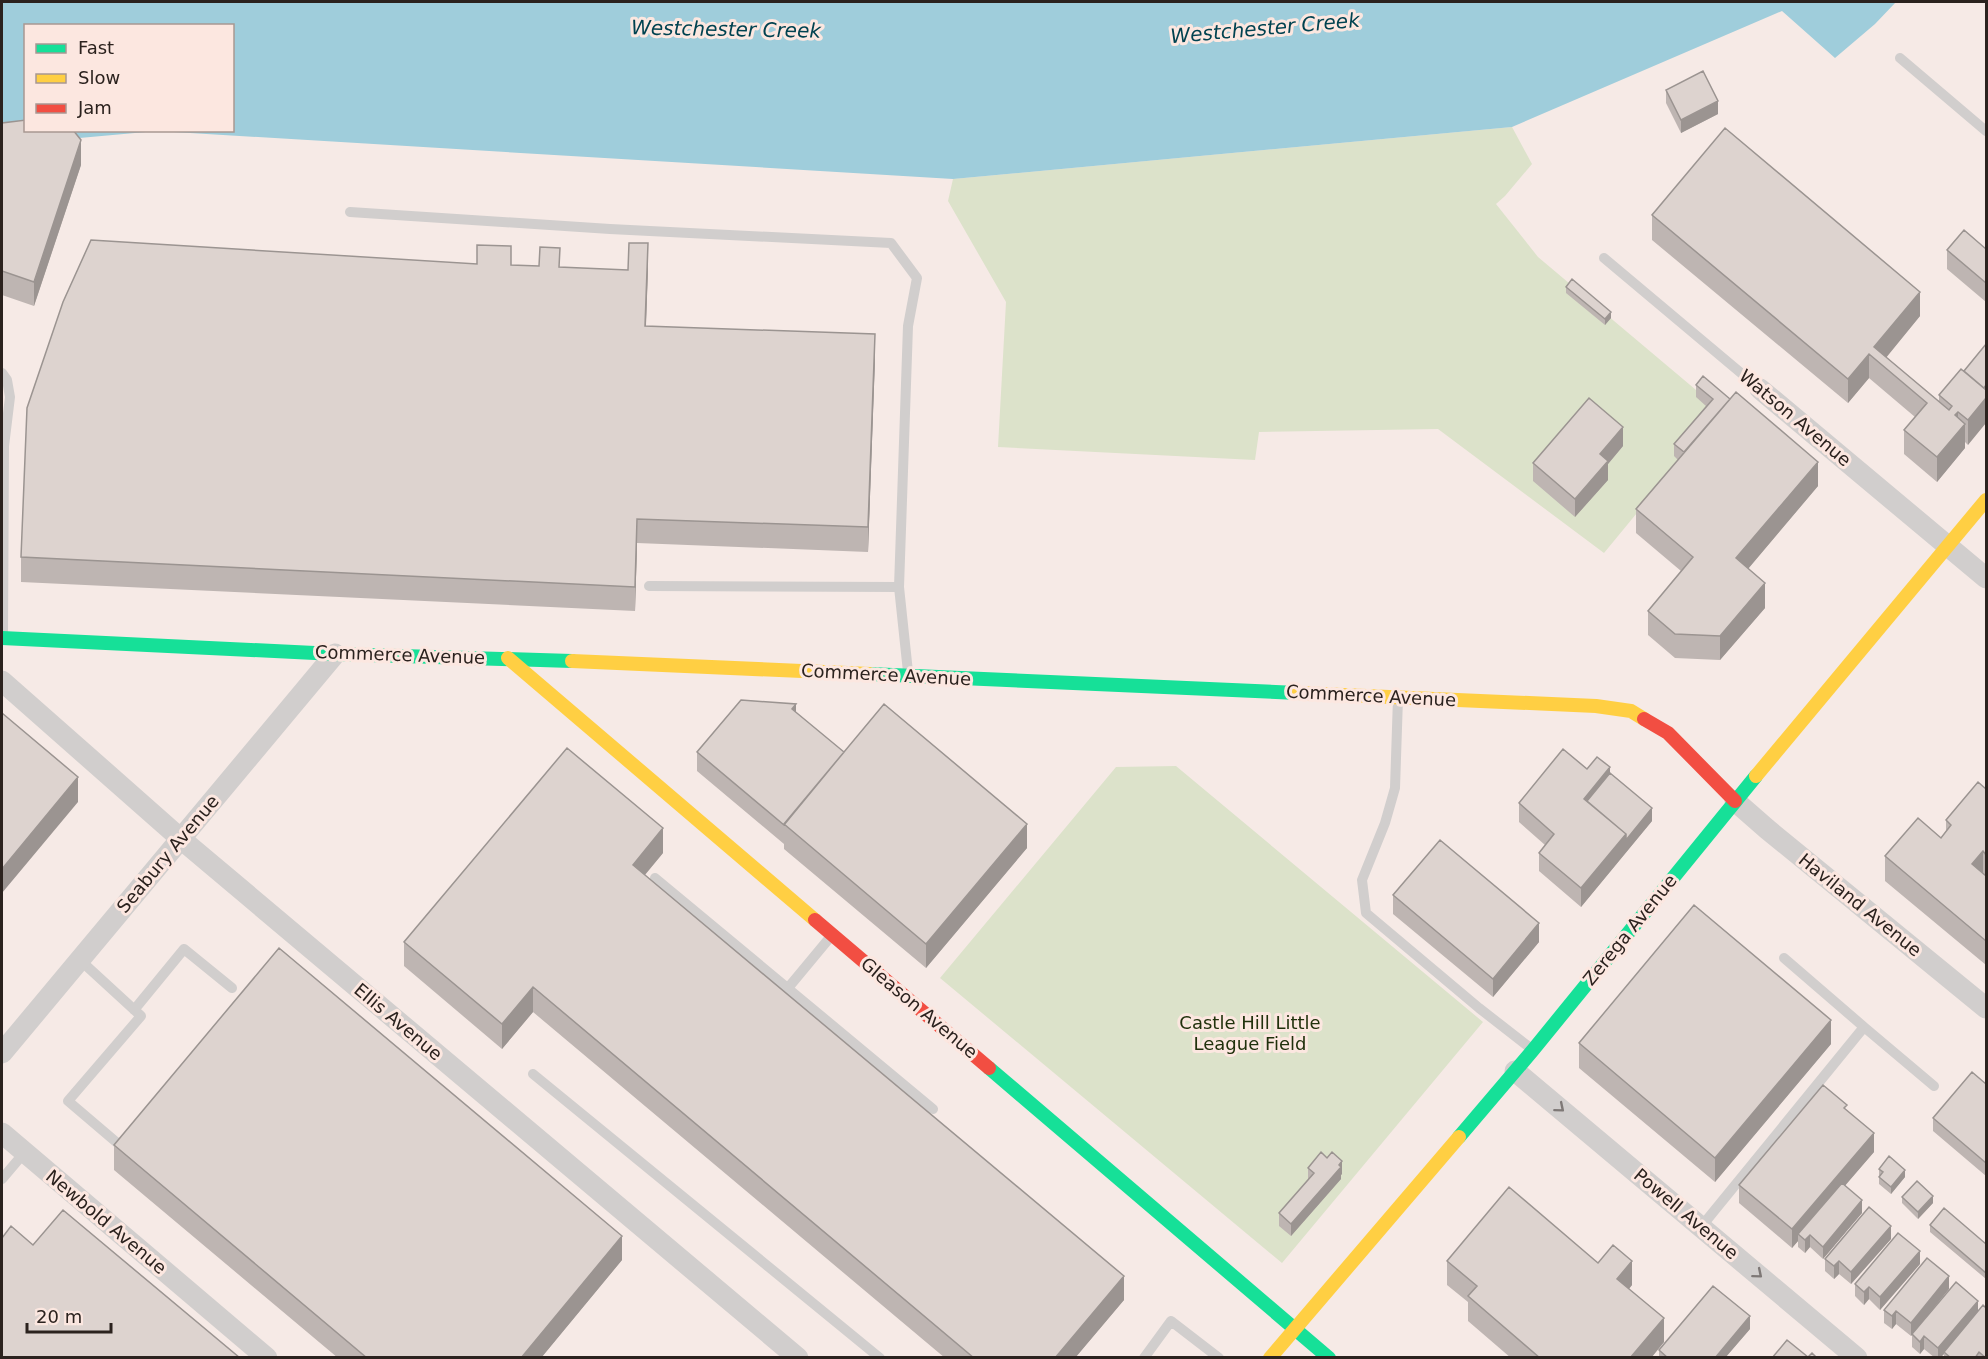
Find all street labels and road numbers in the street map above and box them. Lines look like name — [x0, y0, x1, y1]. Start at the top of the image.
street label: Watson Avenue — [1735, 365, 1855, 470]
street label: Commerce Avenue — [315, 641, 485, 668]
street label: Commerce Avenue — [800, 660, 972, 689]
street label: Commerce Avenue — [1285, 681, 1457, 710]
street label: Seabury Avenue — [112, 791, 223, 917]
street label: Haviland Avenue — [1795, 849, 1926, 961]
street label: Zerega Avenue — [1578, 870, 1681, 989]
street label: Gleason Avenue — [857, 953, 982, 1062]
street label: Ellis Avenue — [350, 979, 447, 1064]
street label: Powell Avenue — [1630, 1164, 1743, 1263]
street label: Newbold Avenue — [42, 1165, 171, 1278]

